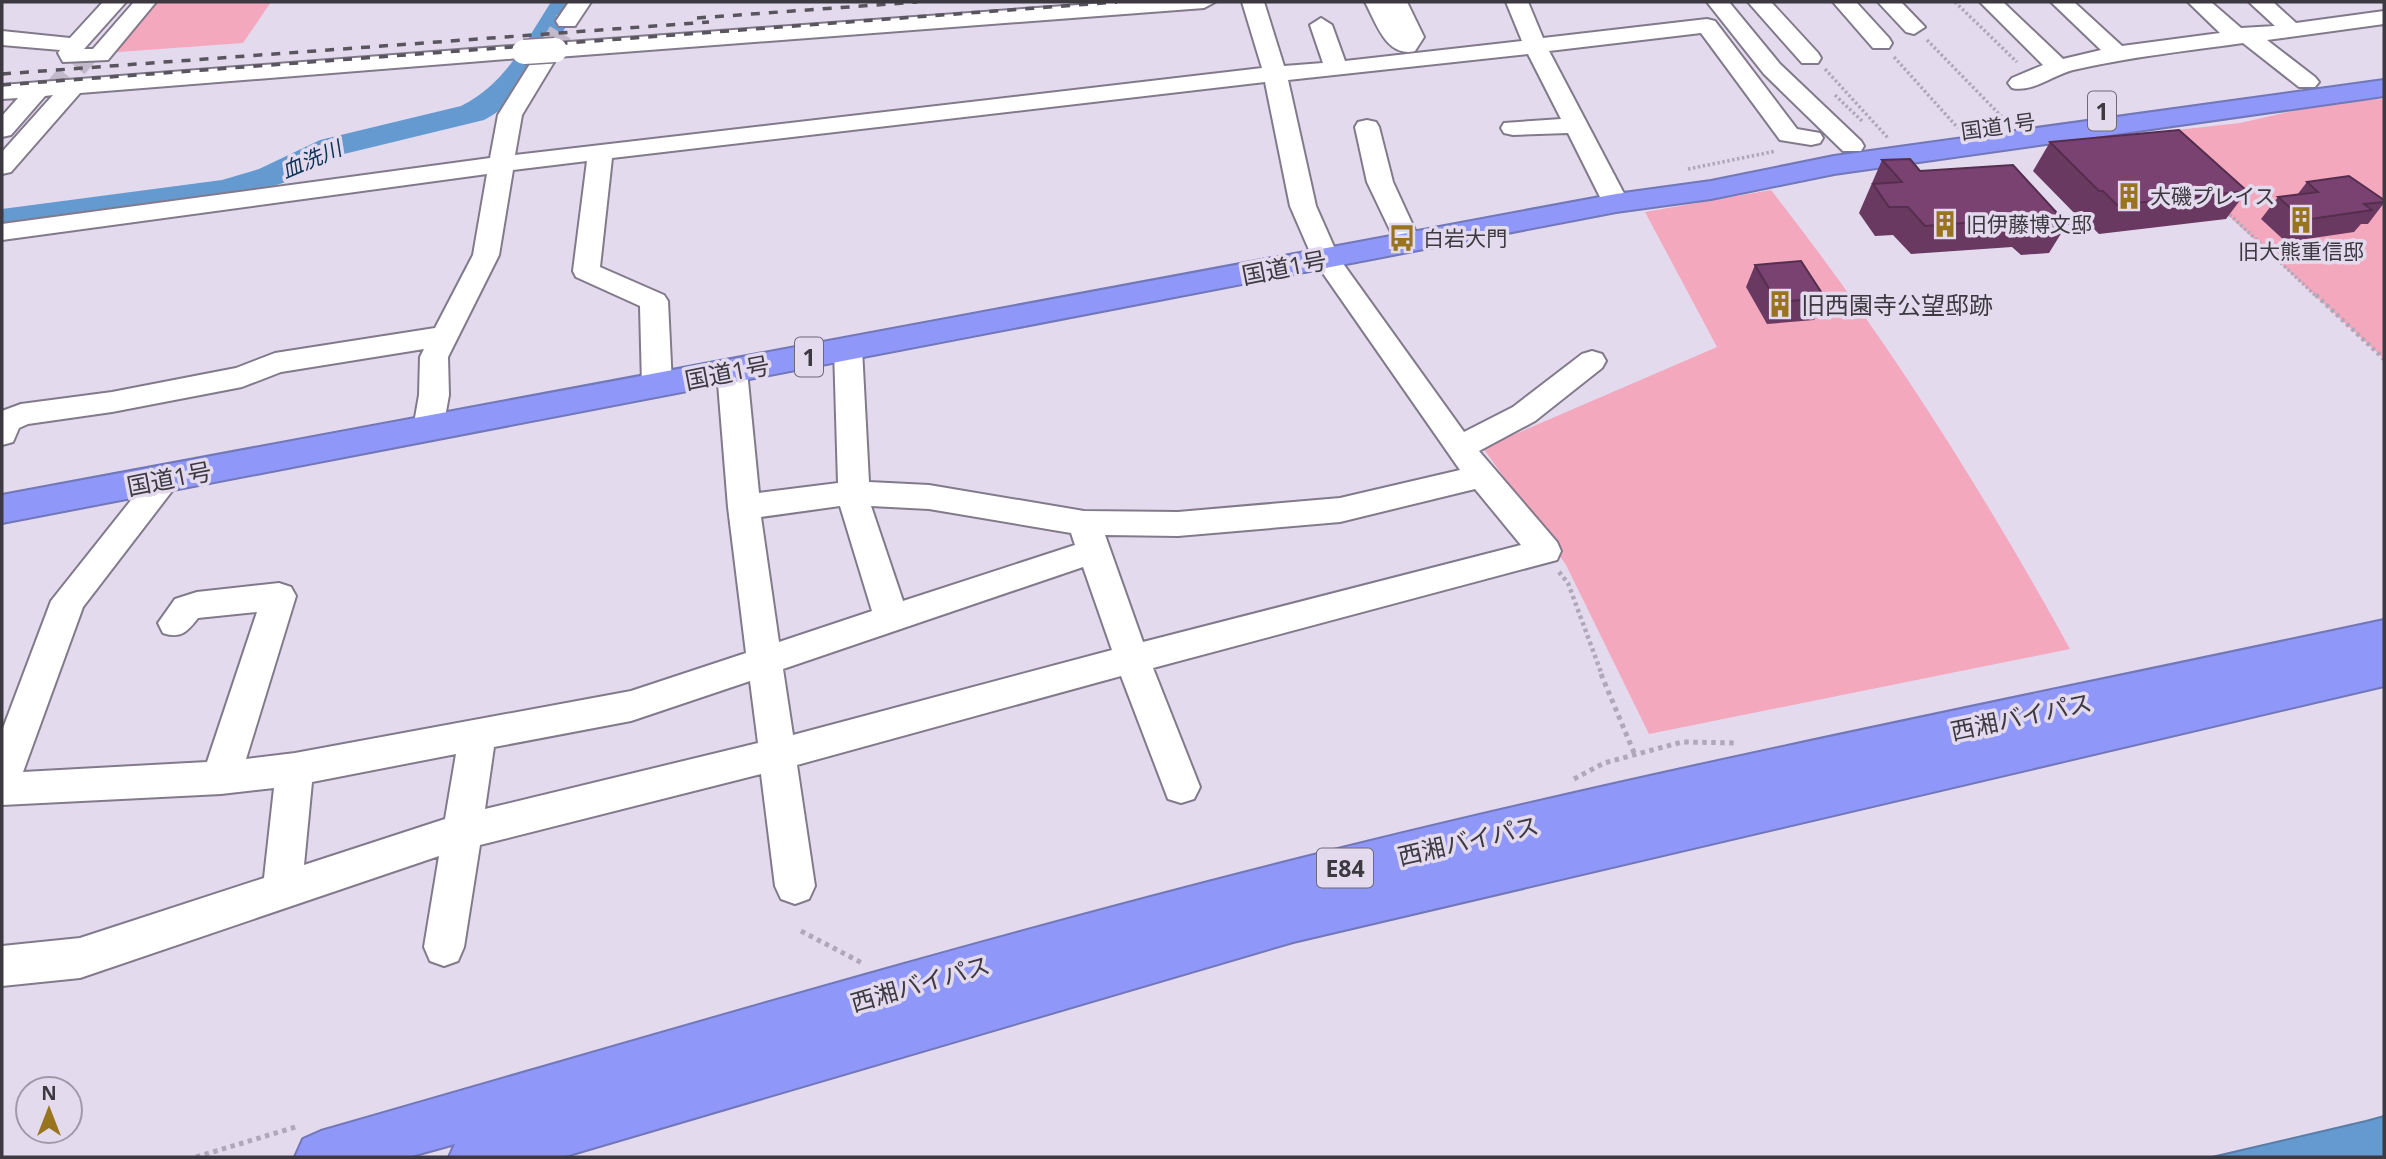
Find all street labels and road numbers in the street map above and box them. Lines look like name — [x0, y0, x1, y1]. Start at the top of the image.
road number: 1 — [2088, 92, 2116, 130]
street label: 国道1号 — [1959, 107, 2037, 145]
street label: 国道1号 — [1239, 243, 1329, 291]
road number: 1 — [795, 338, 823, 376]
street label: 国道1号 — [682, 348, 772, 396]
street label: 国道1号 — [124, 454, 214, 502]
street label: 西湘バイパス — [1947, 685, 2095, 747]
street label: 西湘バイパス — [1394, 808, 1542, 872]
road number: E84 — [1317, 848, 1373, 888]
street label: 西湘バイパス — [846, 947, 994, 1019]

